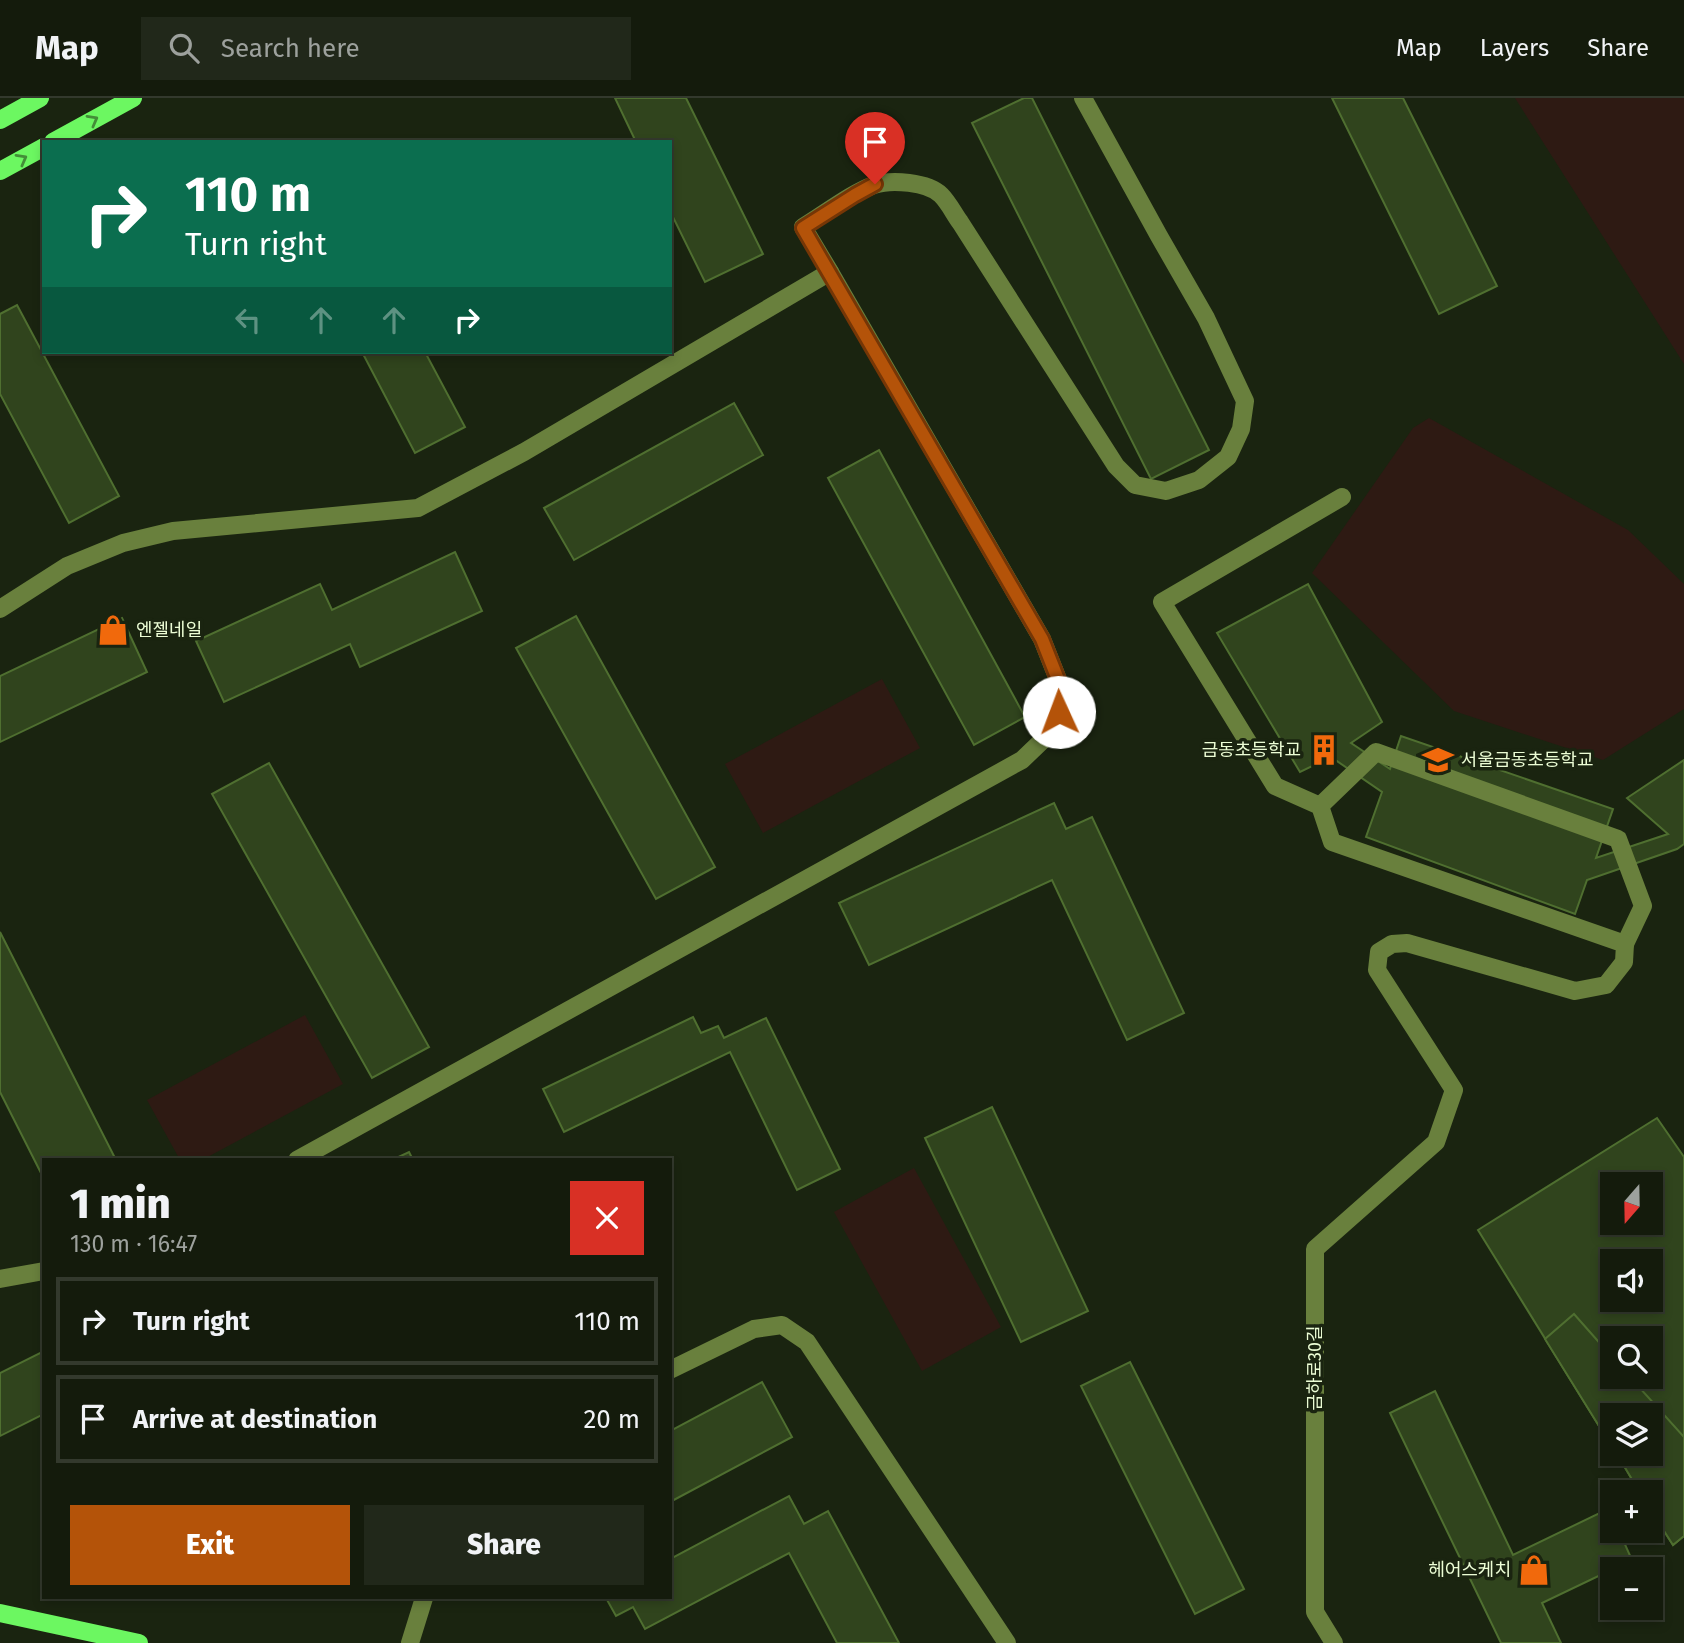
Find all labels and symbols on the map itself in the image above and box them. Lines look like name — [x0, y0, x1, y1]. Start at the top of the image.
pin — [845, 112, 905, 184]
one-way arrow — [86, 115, 98, 128]
one-way arrow — [15, 154, 27, 167]
shop icon: 엔젤네일 — [96, 613, 130, 647]
place label: 엔젤네일 — [136, 619, 202, 641]
position arrow — [1022, 675, 1096, 749]
building icon: 금동초등학교 — [1307, 733, 1341, 767]
place label: 금동초등학교 — [1202, 739, 1301, 761]
school or university icon: 서울금동초등학교 — [1421, 743, 1455, 777]
place label: 서울금동초등학교 — [1461, 749, 1593, 771]
north arrow — [1600, 1172, 1662, 1236]
street label: 금하로30길 — [1304, 1325, 1326, 1411]
shop icon: 헤어스케치 — [1517, 1553, 1551, 1587]
place label: 헤어스케치 — [1428, 1559, 1511, 1581]

